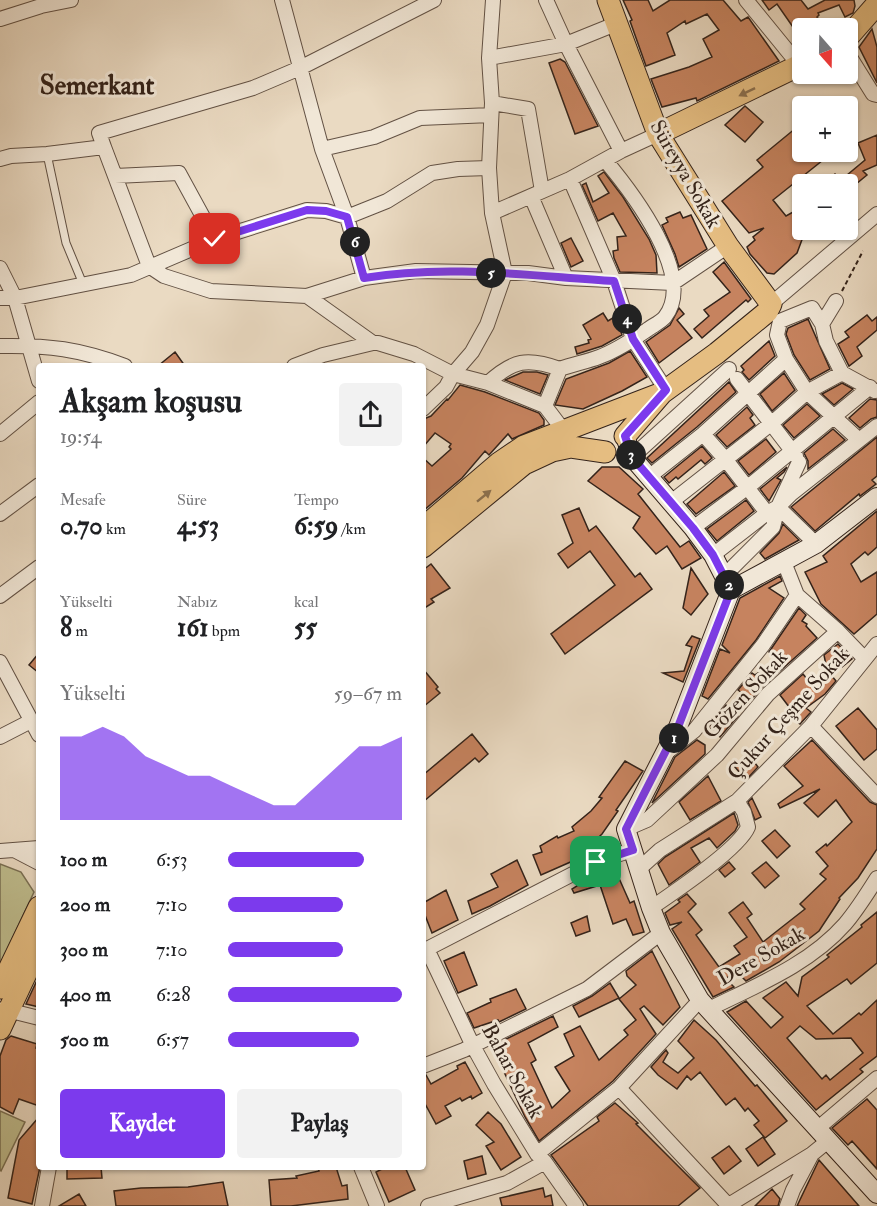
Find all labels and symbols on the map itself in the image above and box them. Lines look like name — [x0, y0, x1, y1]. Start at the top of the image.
north arrow — [792, 18, 858, 84]
district label: Semerkant — [40, 69, 155, 102]
one-way arrow — [738, 87, 755, 96]
street label: Süreyya Sokak — [644, 115, 727, 233]
pin — [189, 213, 240, 264]
pin: 6 — [340, 227, 370, 257]
pin: 5 — [476, 258, 506, 288]
pin: 4 — [612, 304, 642, 334]
pin: 3 — [616, 440, 646, 470]
one-way arrow — [476, 490, 492, 503]
pin: 2 — [714, 570, 744, 600]
street label: Çukur Çeşme Sokak — [721, 641, 855, 786]
street label: Gözen Sokak — [697, 644, 794, 745]
pin: 1 — [659, 723, 689, 753]
pin — [570, 836, 621, 887]
street label: Dere Sokak — [712, 920, 810, 992]
street label: Bahar Sokak — [475, 1019, 550, 1124]

